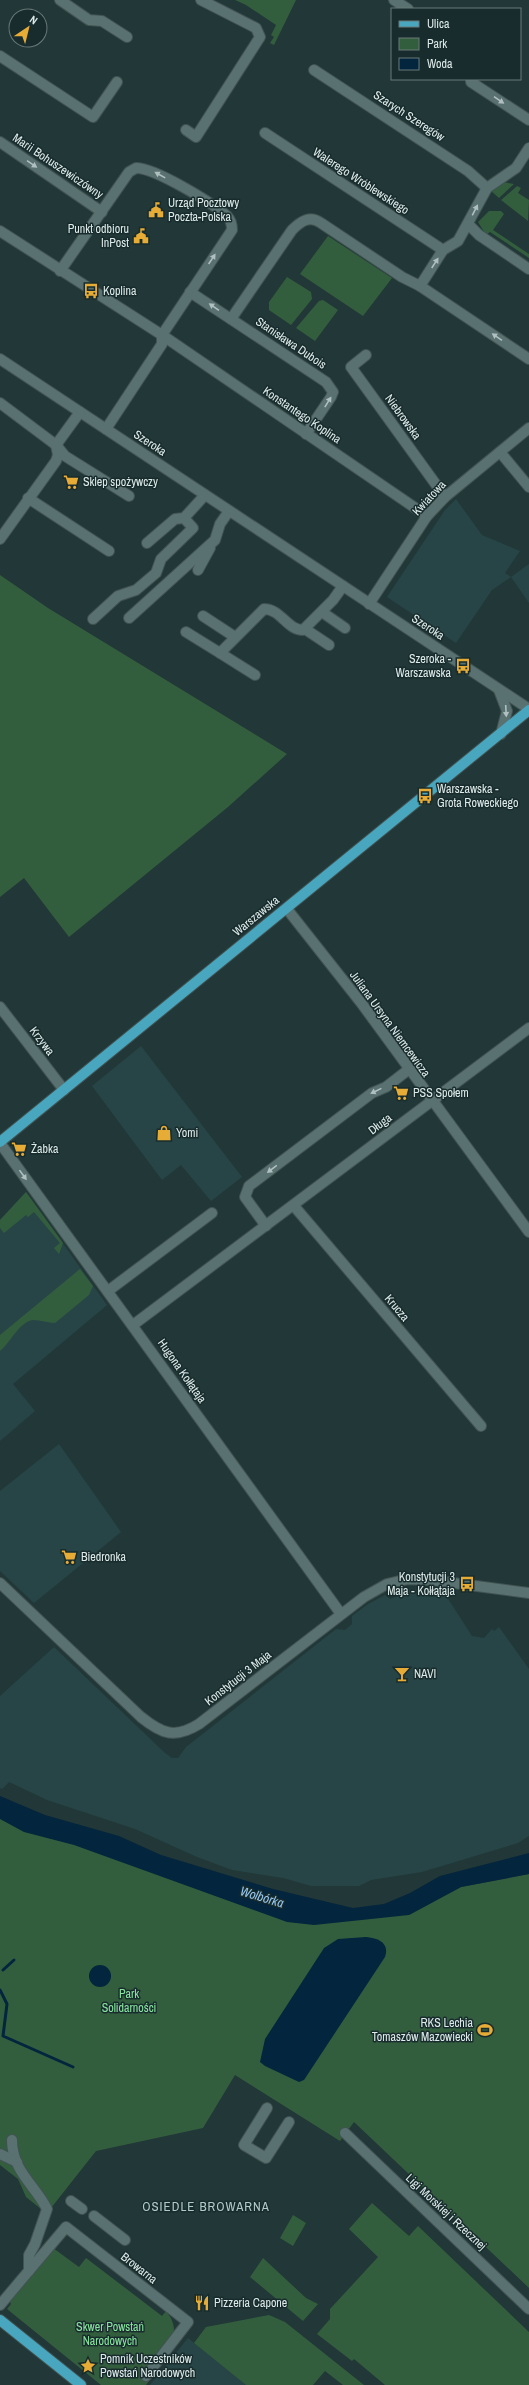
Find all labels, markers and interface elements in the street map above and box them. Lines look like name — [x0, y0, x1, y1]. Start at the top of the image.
north arrow — [8, 8, 48, 48]
legend — [391, 8, 521, 80]
text: N — [27, 12, 40, 27]
text: Ulica — [427, 16, 450, 32]
text: Park — [427, 36, 447, 52]
text: Woda — [427, 56, 453, 72]
street label: Szarych Szeregów — [370, 87, 449, 146]
one-way arrow — [493, 97, 505, 104]
street label: Marii Bohuszewiczówny — [10, 130, 107, 202]
street label: Walerego Wróblewskiego — [310, 144, 412, 218]
one-way arrow — [27, 160, 37, 168]
one-way arrow — [154, 171, 166, 178]
place label: Urząd Pocztowy Poczta-Polska — [168, 195, 239, 225]
public building icon: Urząd Pocztowy Poczta-Polska — [147, 201, 165, 219]
one-way arrow — [472, 204, 479, 216]
place label: Punkt odbioru InPost — [68, 221, 129, 251]
public building icon: Punkt odbioru InPost — [132, 227, 150, 245]
one-way arrow — [208, 254, 216, 265]
one-way arrow — [431, 258, 439, 268]
bus stop icon: Koplina — [82, 282, 100, 300]
place label: Koplina — [103, 283, 137, 299]
one-way arrow — [209, 303, 219, 311]
street label: Stanisława Dubois — [253, 313, 330, 373]
one-way arrow — [491, 334, 502, 341]
street label: Konstantego Koplina — [260, 383, 345, 447]
street label: Niebrowska — [381, 391, 425, 443]
one-way arrow — [324, 397, 332, 407]
street label: Szeroka — [131, 426, 170, 460]
supermarket icon: Sklep spożywczy — [62, 473, 80, 491]
place label: Sklep spożywczy — [83, 474, 158, 490]
street label: Kwiatowa — [409, 477, 450, 519]
street label: Szeroka — [409, 610, 448, 644]
place label: Szeroka - Warszawska — [396, 651, 452, 681]
bus stop icon: Szeroka - Warszawska — [454, 657, 472, 675]
one-way arrow — [503, 705, 510, 717]
place label: Warszawska - Grota Roweckiego — [437, 781, 519, 811]
bus stop icon: Warszawska - Grota Roweckiego — [416, 787, 434, 805]
street label: Warszawska — [229, 892, 283, 940]
street label: Juliana Ursyna Niemcewicza — [346, 968, 434, 1081]
street label: Krzywa — [26, 1023, 58, 1059]
supermarket icon: PSS Społem — [392, 1084, 410, 1102]
place label: PSS Społem — [413, 1085, 469, 1101]
one-way arrow — [371, 1088, 382, 1094]
street label: Długa — [365, 1110, 395, 1138]
shop icon: Yomi — [155, 1124, 173, 1142]
place label: Yomi — [176, 1125, 198, 1141]
supermarket icon: Żabka — [10, 1140, 28, 1158]
place label: Żabka — [31, 1141, 59, 1157]
one-way arrow — [267, 1165, 278, 1173]
one-way arrow — [19, 1169, 27, 1180]
street label: Krucza — [381, 1291, 413, 1325]
street label: Hugona Kołłątaja — [154, 1336, 210, 1407]
supermarket icon: Biedronka — [60, 1548, 78, 1566]
place label: Biedronka — [81, 1549, 126, 1565]
place label: Konstytucji 3 Maja - Kołłątaja — [387, 1569, 456, 1599]
bus stop icon: Konstytucji 3 Maja - Kołłątaja — [458, 1575, 476, 1593]
street label: Konstytucji 3 Maja — [201, 1647, 275, 1709]
bar icon: NAVI — [393, 1665, 411, 1683]
place label: NAVI — [414, 1666, 436, 1682]
water label: Wolbórka — [238, 1882, 286, 1912]
park label: Park Solidarności — [102, 1986, 156, 2016]
place label: RKS Lechia Tomaszów Mazowiecki — [372, 2015, 474, 2045]
sports icon: RKS Lechia Tomaszów Mazowiecki — [476, 2021, 494, 2039]
street label: Ligi Morskiej i Rzecznej — [402, 2170, 490, 2254]
district label: OSIEDLE BROWARNA — [142, 2198, 270, 2215]
street label: Browarna — [117, 2249, 161, 2288]
restaurant icon: Pizzeria Capone — [193, 2294, 211, 2312]
place label: Pizzeria Capone — [214, 2295, 287, 2311]
park label: Skwer Powstań Narodowych — [76, 2319, 144, 2349]
place label: Pomnik Uczestników Powstań Narodowych — [100, 2351, 195, 2381]
place icon: Pomnik Uczestników Powstań Narodowych — [79, 2357, 97, 2375]

